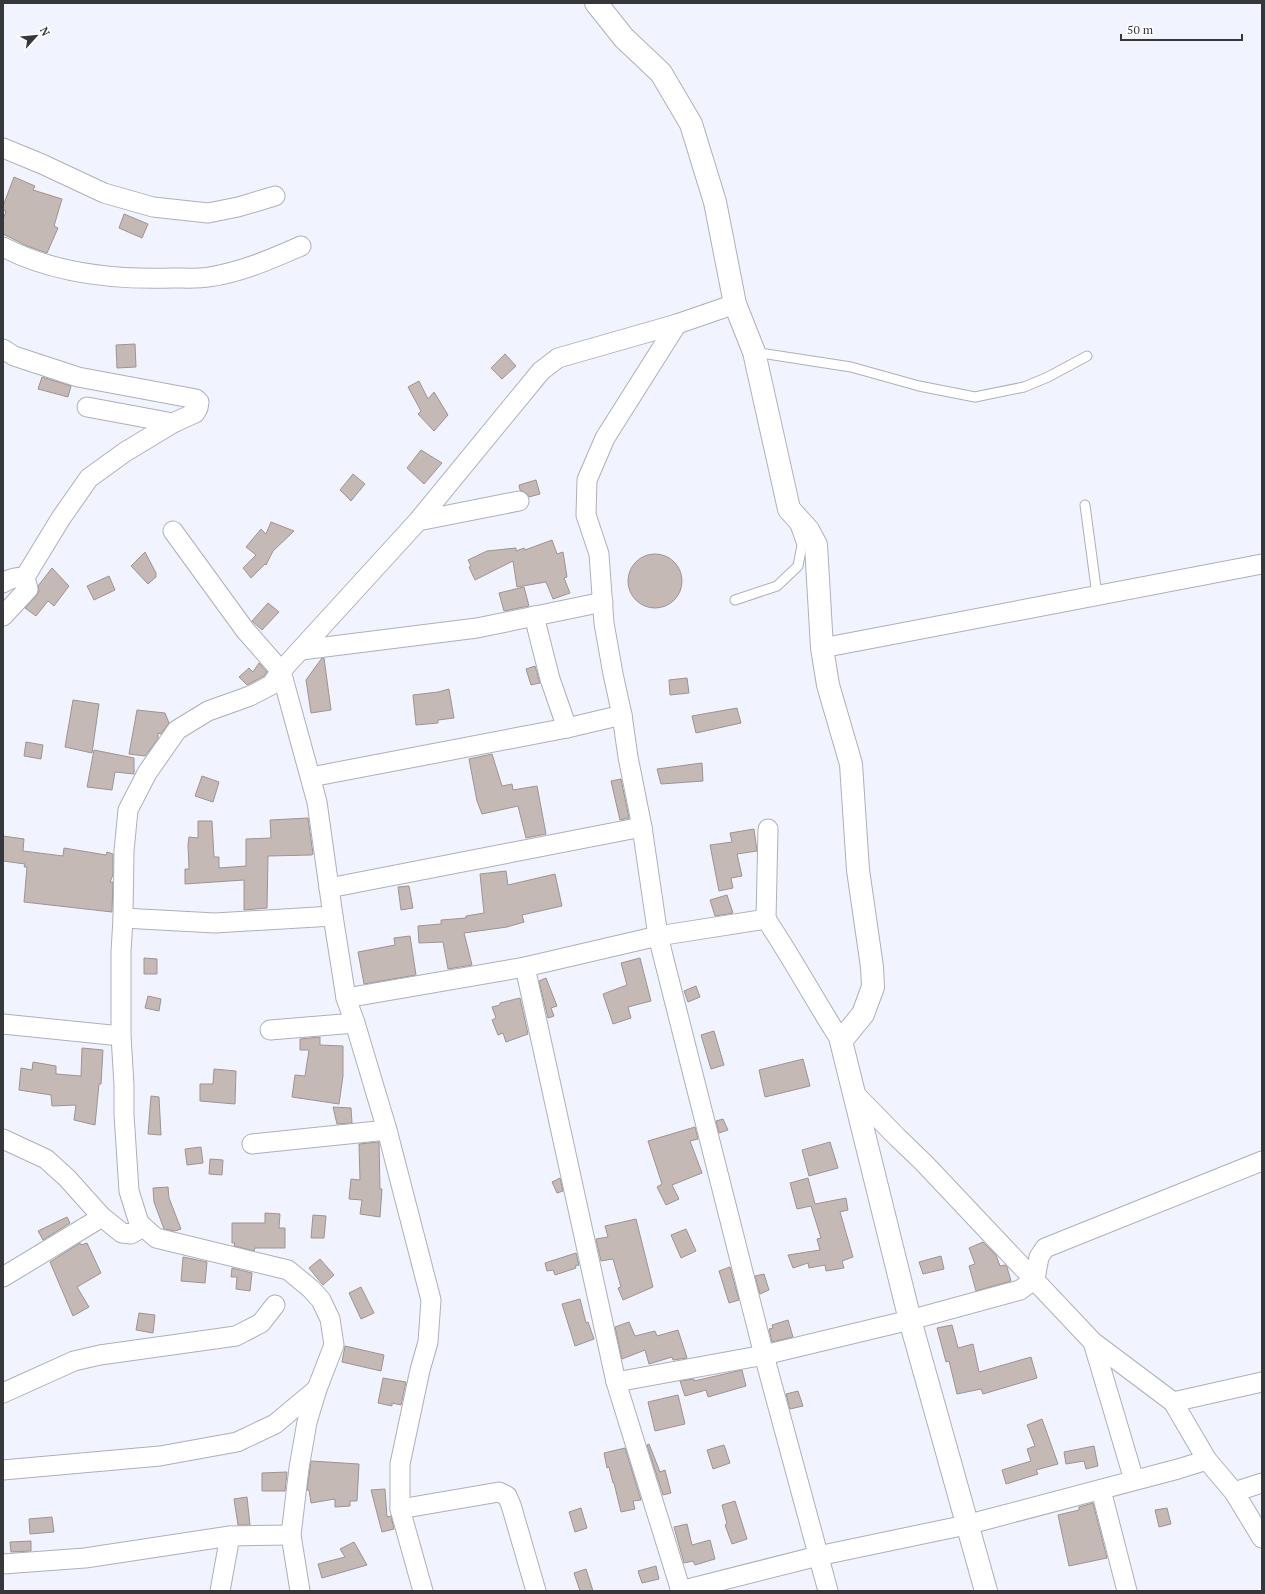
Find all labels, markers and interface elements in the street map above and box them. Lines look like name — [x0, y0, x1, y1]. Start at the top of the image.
north arrow — [16, 16, 56, 56]
scale bar — [1121, 16, 1242, 42]
text: 50 m — [1127, 22, 1154, 37]
text: N — [37, 25, 53, 39]

